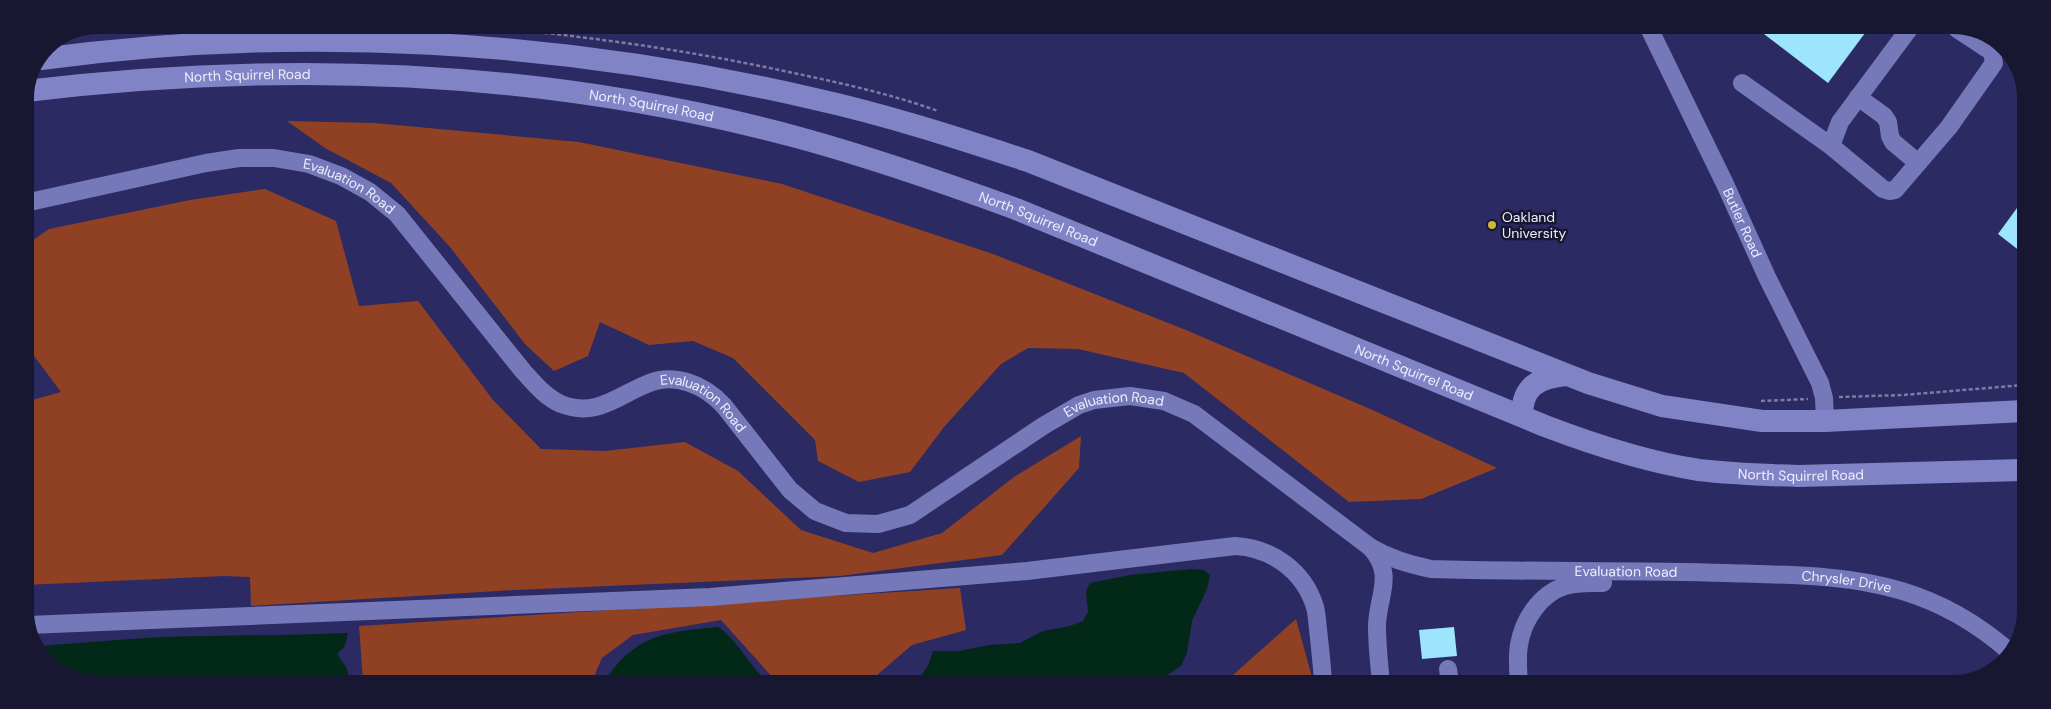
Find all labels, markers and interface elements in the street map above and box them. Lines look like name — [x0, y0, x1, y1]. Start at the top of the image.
street label: North Squirrel Road — [184, 65, 311, 86]
street label: North Squirrel Road — [588, 85, 715, 126]
street label: Evaluation Road — [302, 154, 399, 218]
street label: Butler Road — [1719, 185, 1766, 260]
street label: North Squirrel Road — [976, 187, 1100, 251]
place label: Oakland University — [1502, 208, 1567, 242]
marker: Oakland University — [1486, 219, 1498, 231]
street label: North Squirrel Road — [1352, 340, 1476, 405]
street label: Evaluation Road — [659, 370, 750, 436]
street label: Evaluation Road — [1060, 387, 1165, 421]
street label: North Squirrel Road — [1737, 465, 1864, 485]
street label: Evaluation Road — [1575, 562, 1678, 581]
street label: Chrysler Drive — [1801, 567, 1894, 597]

